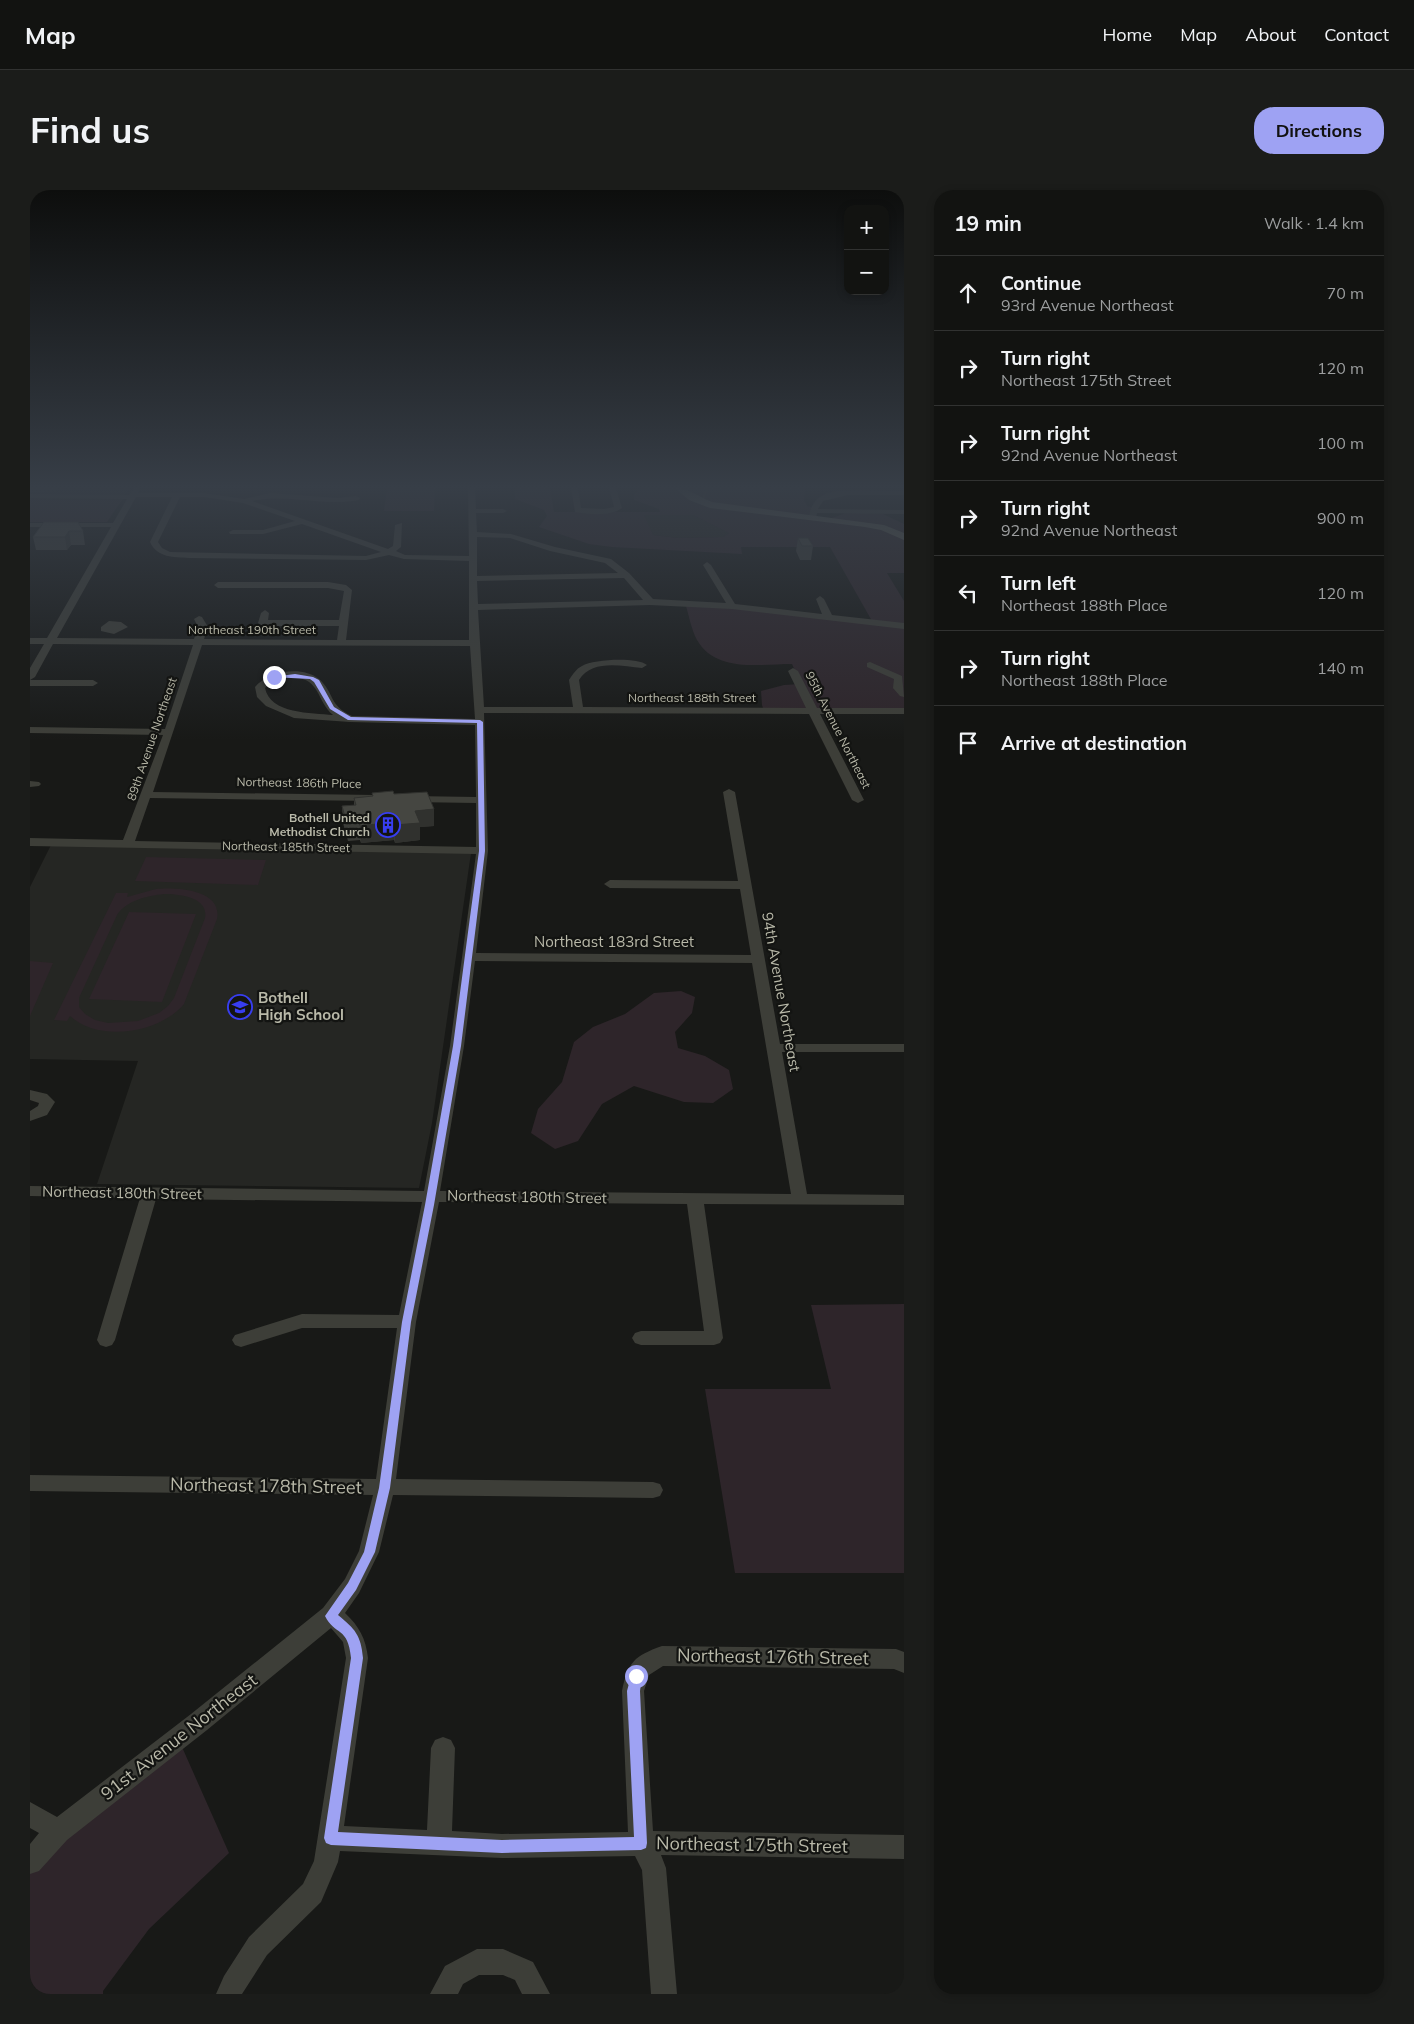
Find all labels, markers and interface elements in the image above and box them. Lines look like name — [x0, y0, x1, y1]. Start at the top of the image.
text: Map — [25, 20, 76, 50]
text: Home — [1102, 23, 1152, 46]
text: Map — [1180, 23, 1217, 46]
text: About — [1245, 23, 1296, 46]
text: Contact — [1324, 23, 1389, 46]
button: Directions — [1254, 107, 1384, 154]
text: Find us — [30, 108, 150, 152]
map controls — [844, 205, 889, 295]
button: + — [844, 205, 889, 250]
text: 19 min — [954, 210, 1022, 236]
text: Walk · 1.4 km — [1264, 213, 1364, 233]
button: − — [844, 250, 889, 295]
text: Continue — [1001, 271, 1081, 295]
icon: ahead — [954, 279, 982, 307]
text: 70 m — [1327, 283, 1364, 303]
text: 93rd Avenue Northeast — [1001, 295, 1174, 315]
text: Turn right — [1001, 346, 1090, 370]
icon: right — [954, 354, 982, 382]
text: 120 m — [1317, 358, 1364, 378]
text: Northeast 175th Street — [1001, 370, 1171, 390]
text: Turn right — [1001, 421, 1090, 445]
icon: right — [954, 429, 982, 457]
text: 100 m — [1317, 433, 1364, 453]
text: 92nd Avenue Northeast — [1001, 445, 1177, 465]
text: Turn right — [1001, 496, 1090, 520]
icon: right — [954, 504, 982, 532]
text: 900 m — [1317, 508, 1364, 528]
text: 92nd Avenue Northeast — [1001, 520, 1177, 540]
text: Turn left — [1001, 571, 1076, 595]
icon: left — [954, 579, 982, 607]
text: 120 m — [1317, 583, 1364, 603]
text: Northeast 188th Place — [1001, 595, 1167, 615]
street label: Northeast 190th Street — [188, 622, 316, 637]
text: Turn right — [1001, 646, 1090, 670]
icon: right — [954, 654, 982, 682]
text: 140 m — [1317, 658, 1364, 678]
route end — [263, 666, 286, 689]
street label: 95th Avenue Northeast — [802, 669, 874, 791]
text: Northeast 188th Place — [1001, 670, 1167, 690]
street label: 89th Avenue Northeast — [123, 675, 180, 802]
street label: Northeast 188th Street — [628, 690, 756, 705]
icon: arrive — [954, 729, 982, 757]
text: Arrive at destination — [1001, 731, 1187, 755]
street label: Northeast 186th Place — [236, 774, 362, 791]
place label: Bothell United Methodist Church — [269, 810, 370, 839]
building icon: Bothell United Methodist Church — [375, 812, 401, 838]
street label: Northeast 185th Street — [222, 838, 350, 855]
street label: 94th Avenue Northeast — [758, 911, 805, 1073]
street label: Northeast 183rd Street — [534, 932, 694, 951]
place label: Bothell High School — [258, 988, 344, 1024]
school or university icon: Bothell High School — [227, 994, 253, 1020]
street label: Northeast 180th Street — [42, 1182, 202, 1203]
street label: Northeast 180th Street — [447, 1186, 607, 1207]
street label: Northeast 178th Street — [170, 1472, 362, 1499]
street label: Northeast 176th Street — [677, 1643, 869, 1670]
route start — [625, 1665, 648, 1688]
street label: 91st Avenue Northeast — [96, 1668, 261, 1805]
street label: Northeast 175th Street — [656, 1831, 848, 1858]

